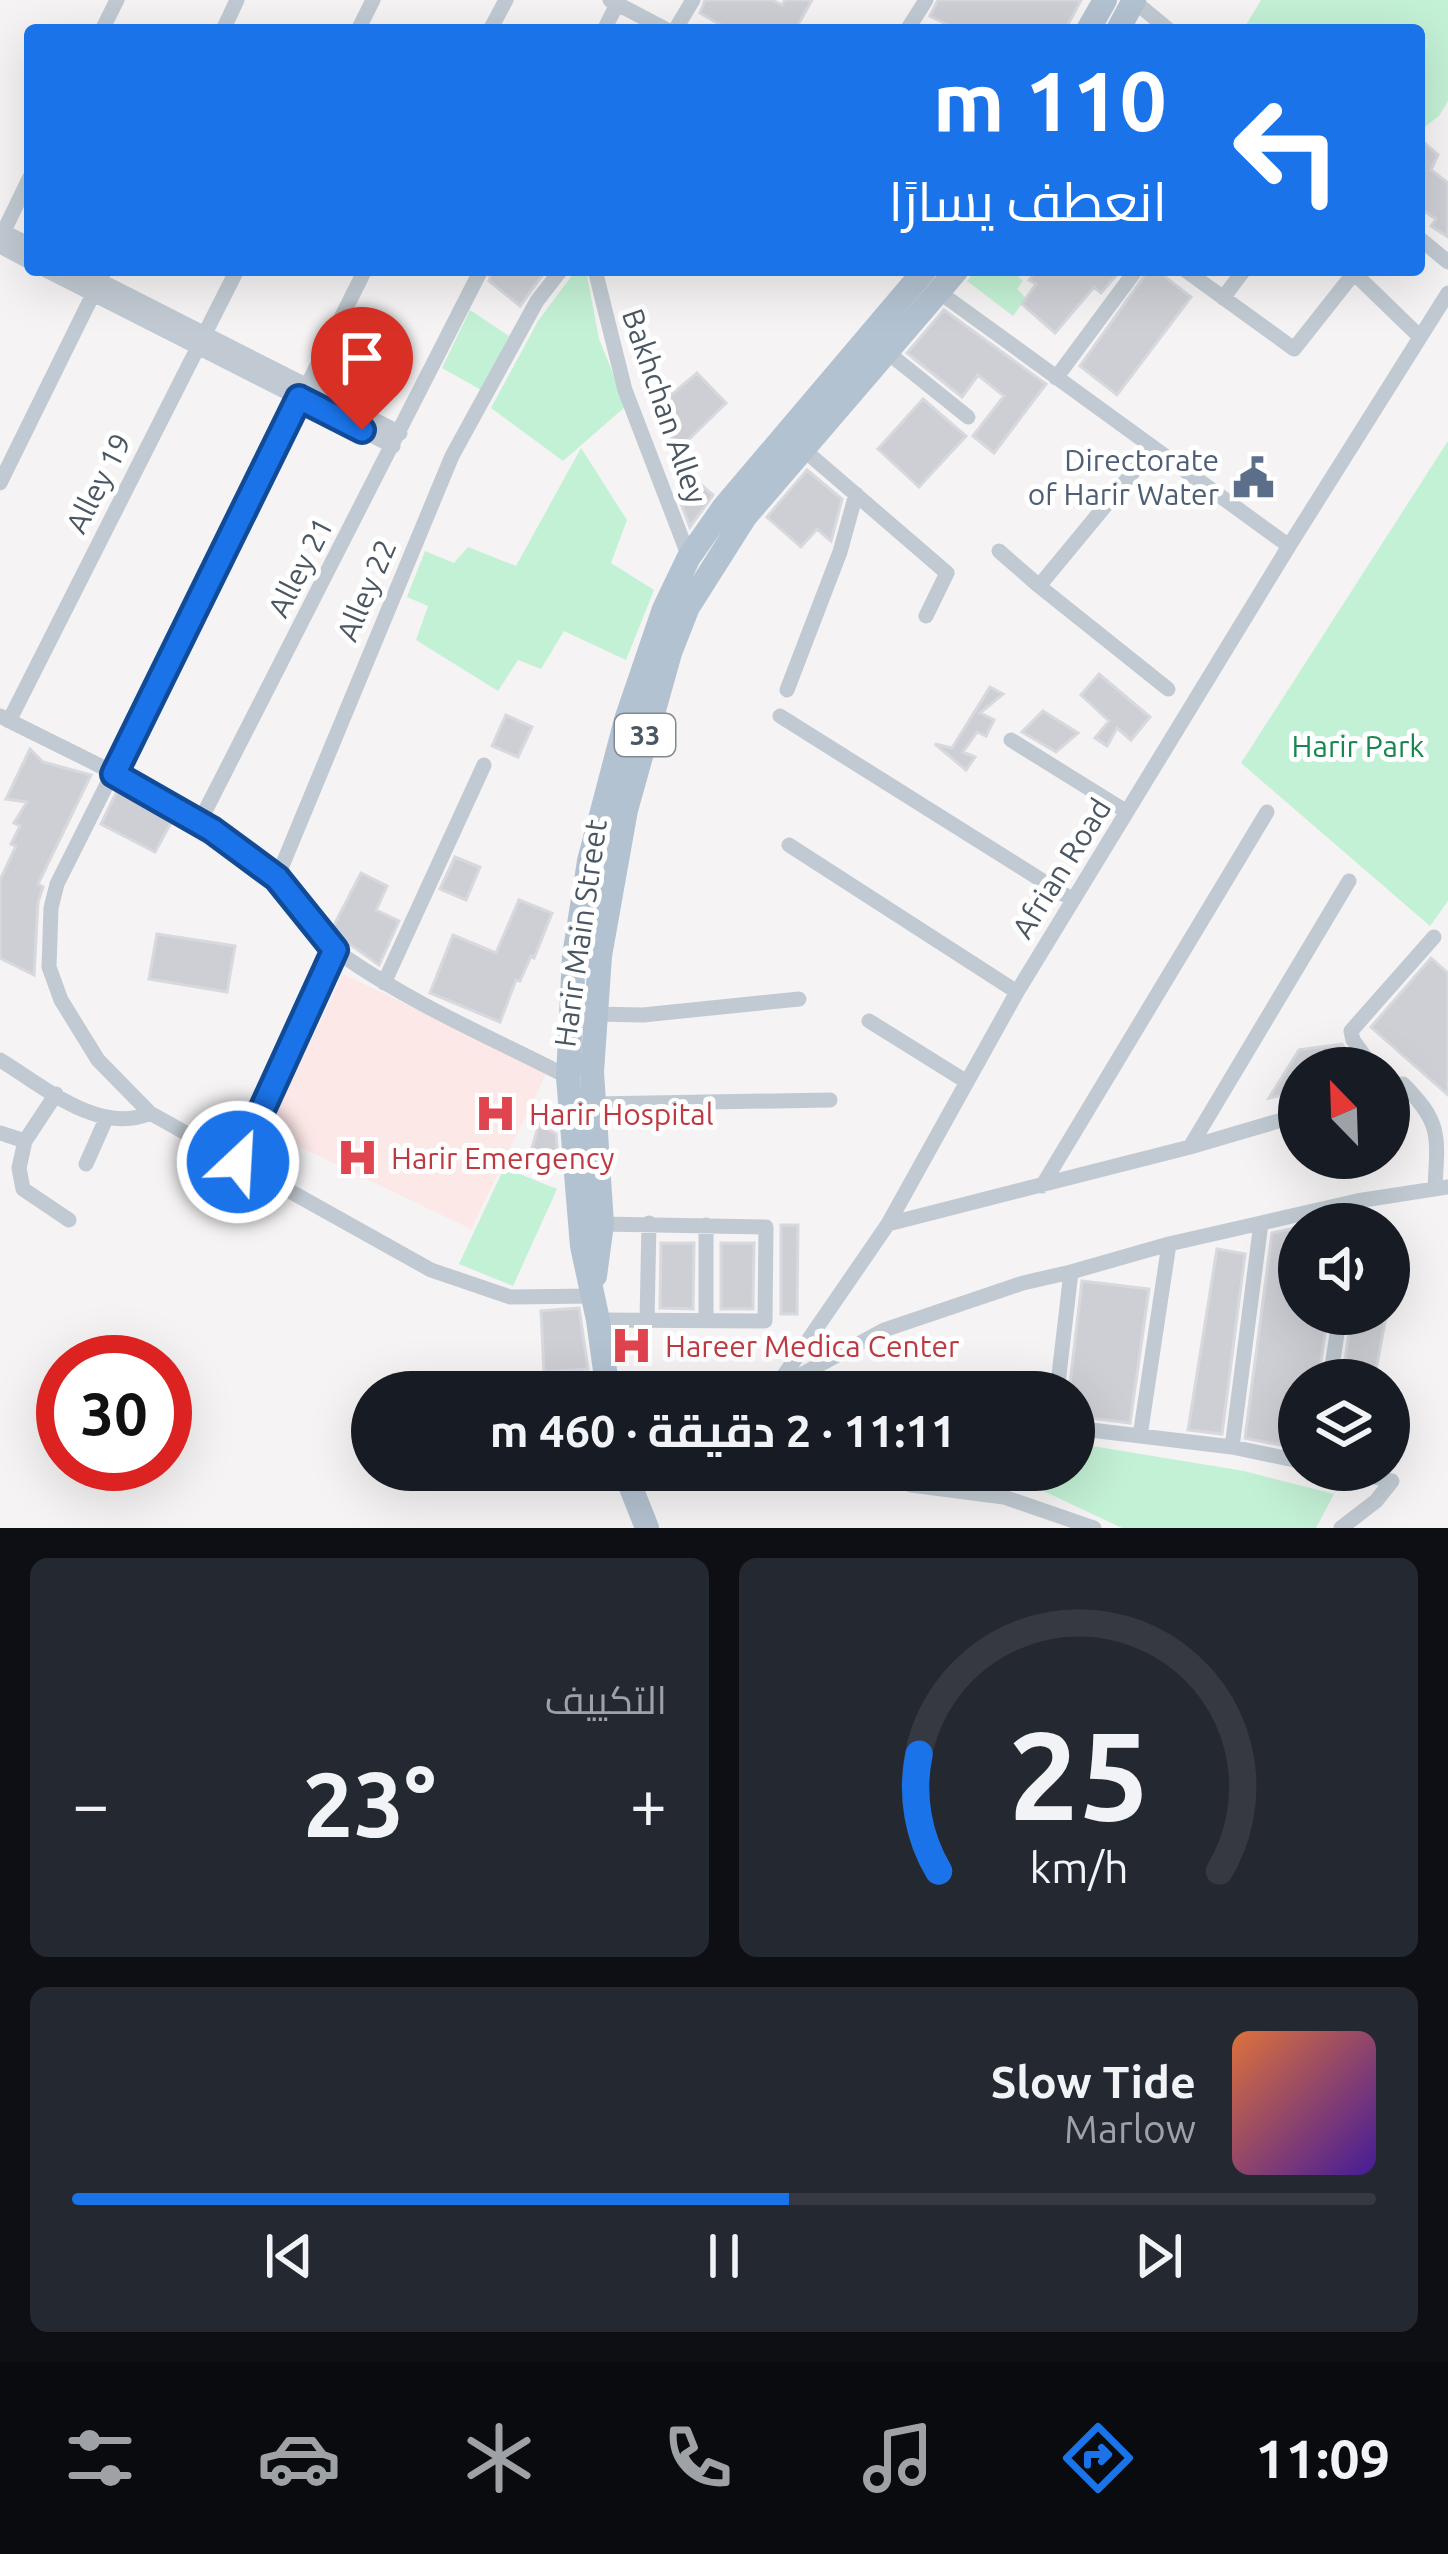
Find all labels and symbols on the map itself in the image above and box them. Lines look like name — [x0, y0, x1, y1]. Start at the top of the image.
street label: Bakhchan Alley — [616, 304, 714, 508]
pin — [311, 307, 413, 430]
street label: Alley 19 — [59, 428, 137, 538]
place label: Directorate of Harir Water — [1028, 443, 1220, 511]
public building icon: Directorate of Harir Water — [1230, 454, 1276, 500]
street label: Alley 21 — [261, 512, 339, 622]
street label: Alley 22 — [329, 534, 403, 646]
road number: 33 — [615, 714, 675, 756]
park label: Harir Park — [1292, 729, 1424, 763]
street label: Afrian Road — [1005, 792, 1117, 944]
street label: Harir Main Street — [547, 817, 613, 1049]
north arrow — [1278, 1047, 1410, 1179]
hospital icon: ‌Harir Hospital — [472, 1091, 518, 1137]
place label: ‌Harir Hospital — [529, 1097, 714, 1131]
position arrow — [175, 1099, 301, 1225]
hospital icon: Harir Emergency — [334, 1135, 380, 1181]
place label: Harir Emergency — [391, 1141, 615, 1175]
hospital icon: Hareer Medica Center — [608, 1323, 654, 1369]
place label: Hareer Medica Center — [665, 1329, 960, 1363]
speed limit sign: 30 — [36, 1335, 192, 1491]

